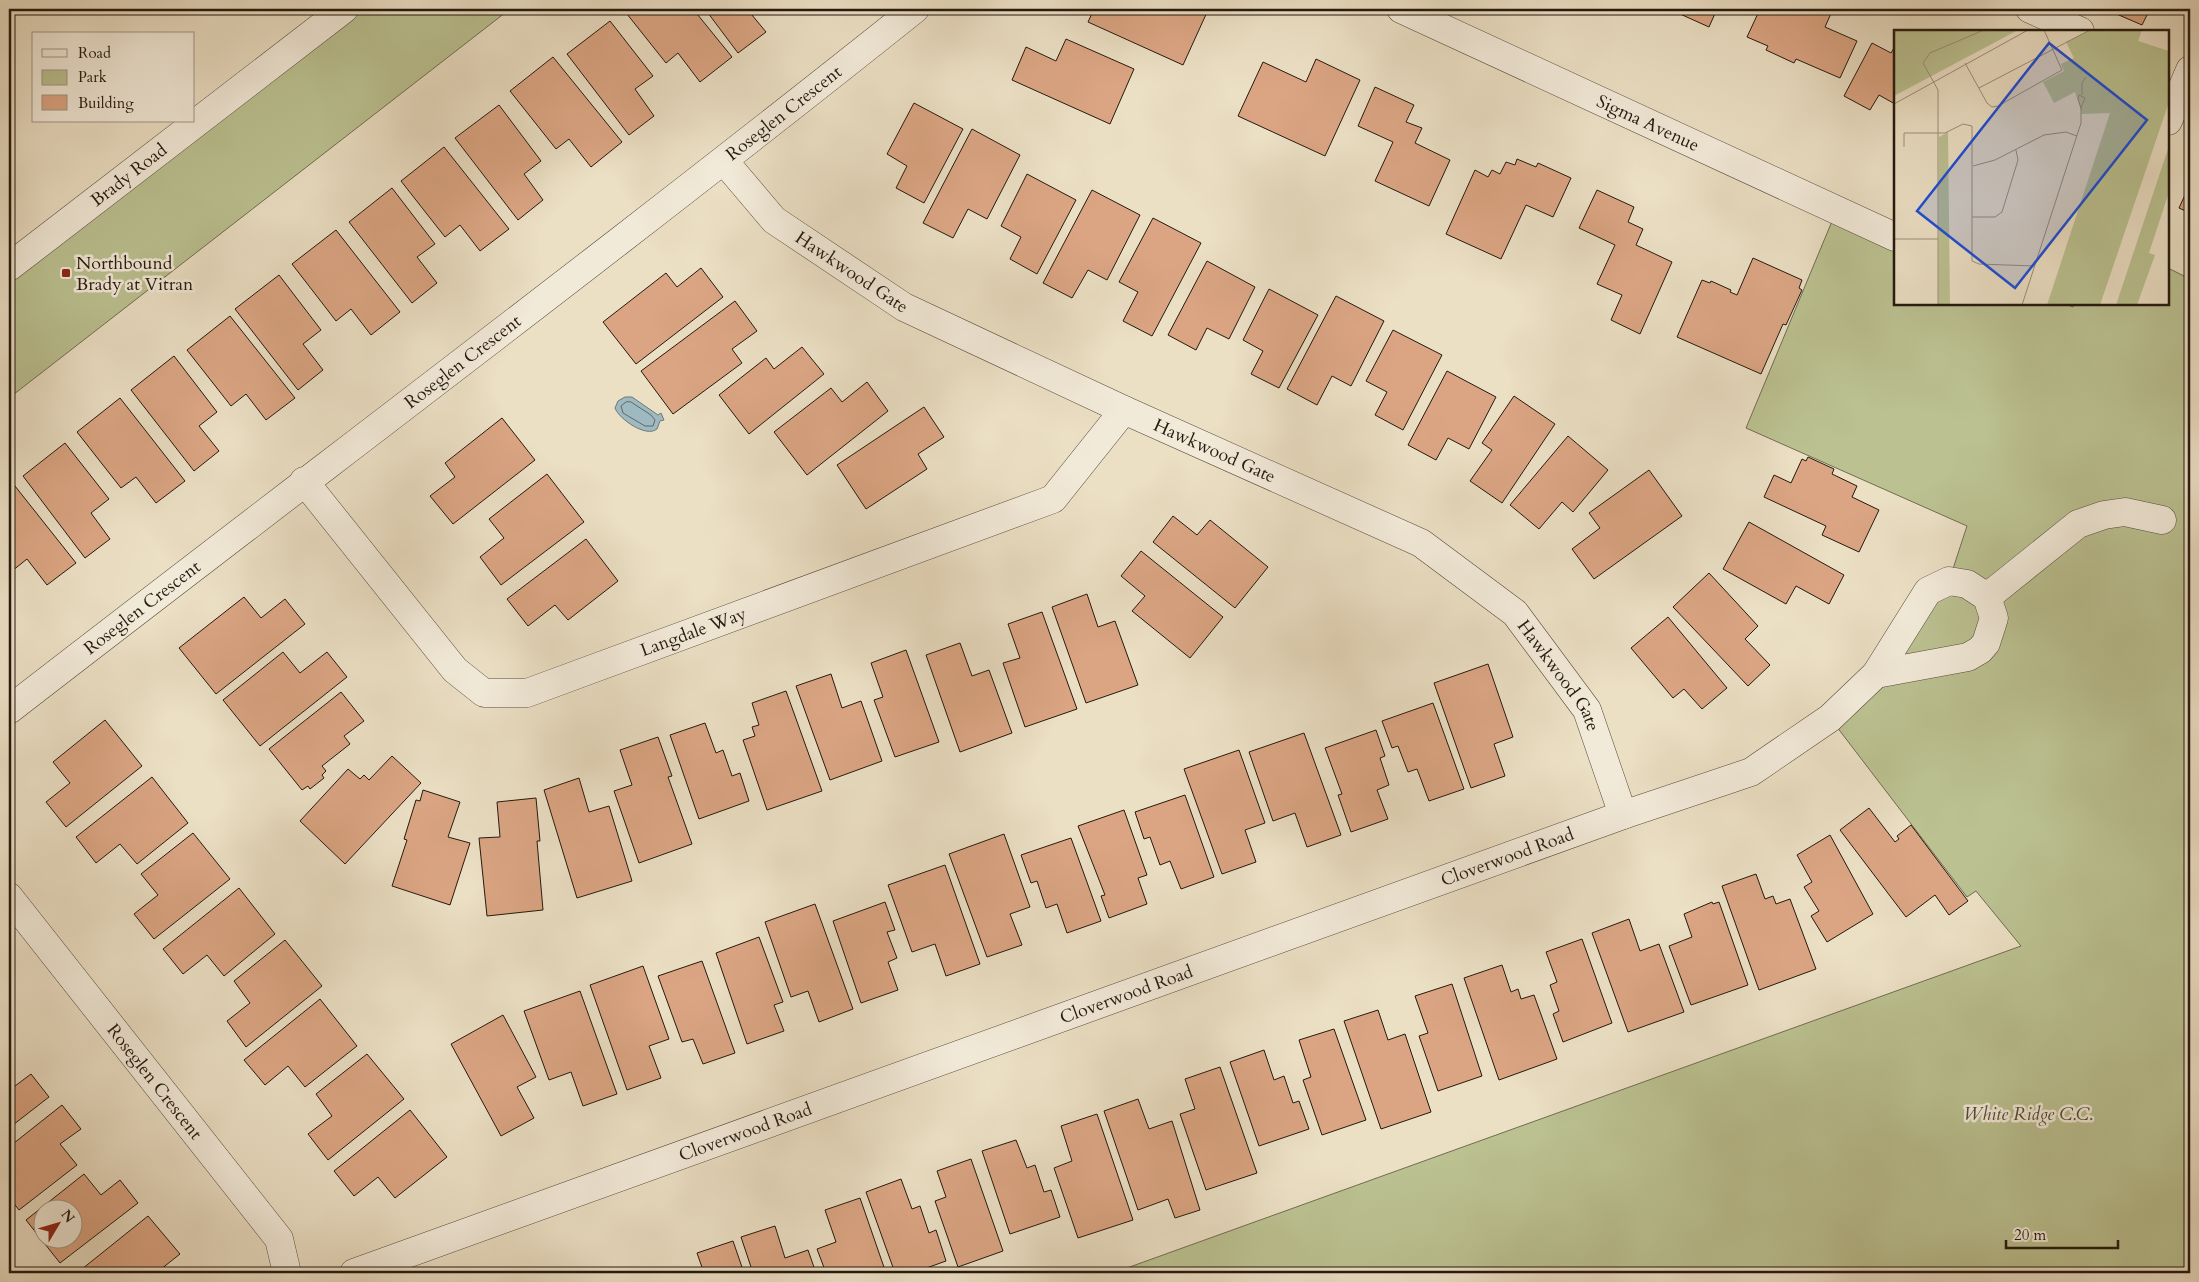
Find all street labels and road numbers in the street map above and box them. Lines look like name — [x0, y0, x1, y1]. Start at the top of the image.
street label: Roseglen Crescent — [721, 60, 847, 167]
street label: Sigma Avenue — [1592, 89, 1703, 158]
street label: Brady Road — [86, 138, 173, 213]
street label: Hawkwood Gate — [790, 226, 913, 319]
street label: Roseglen Crescent — [399, 309, 527, 415]
street label: Hawkwood Gate — [1149, 413, 1279, 489]
street label: Roseglen Crescent — [79, 555, 206, 661]
street label: Langdale Way — [637, 601, 750, 663]
street label: Hawkwood Gate — [1511, 615, 1605, 735]
street label: Cloverwood Road — [1437, 822, 1578, 893]
street label: Cloverwood Road — [1056, 959, 1197, 1030]
street label: Roseglen Crescent — [101, 1019, 208, 1145]
street label: Cloverwood Road — [675, 1097, 816, 1168]

